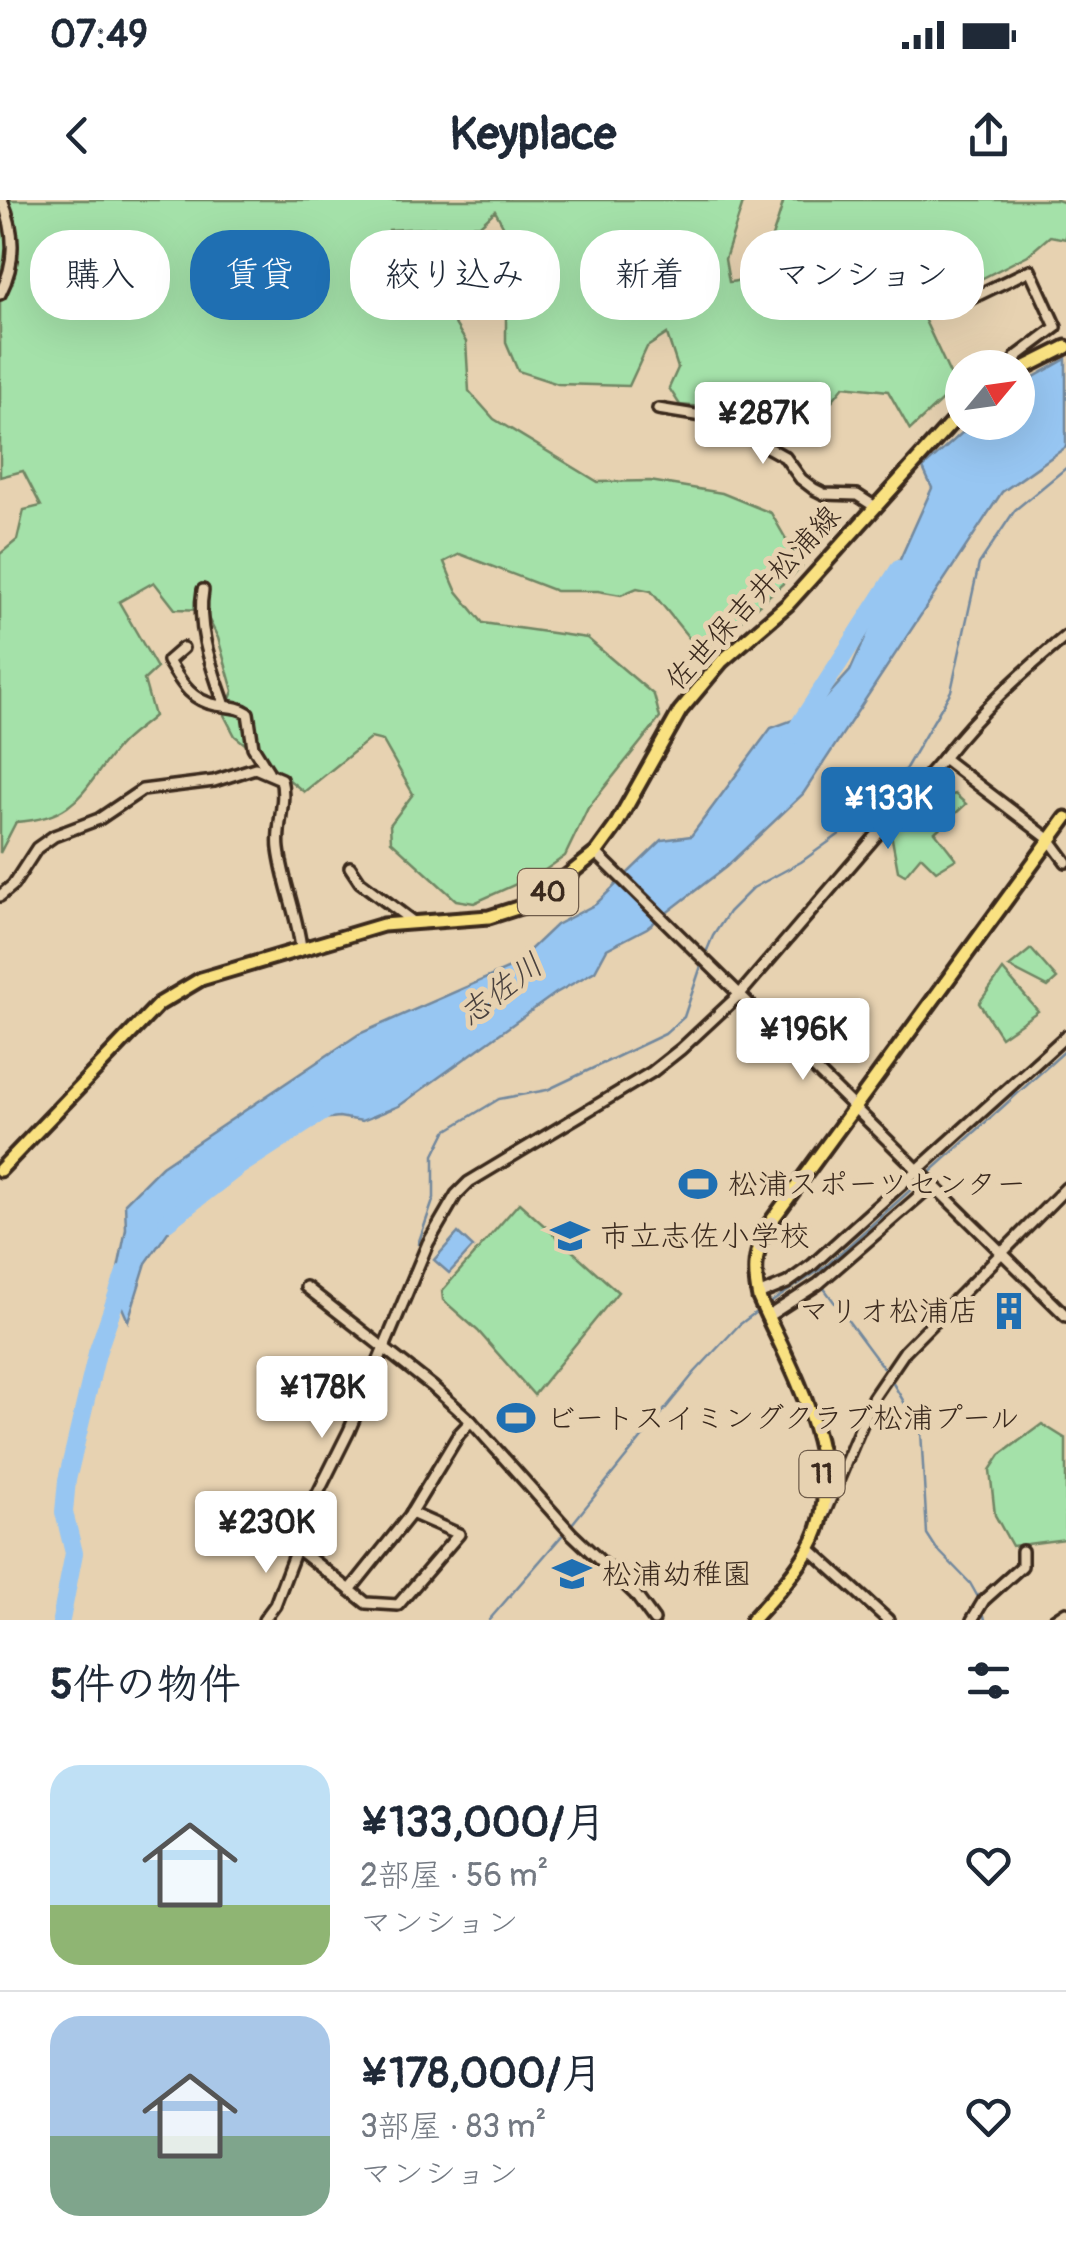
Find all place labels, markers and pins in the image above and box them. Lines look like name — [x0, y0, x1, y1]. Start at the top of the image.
pin: ¥287K — [693, 382, 833, 467]
pin: ¥133K — [818, 767, 958, 852]
pin: ¥196K — [733, 998, 873, 1083]
sports icon: 松浦スポーツセンター — [677, 1163, 719, 1205]
place label: 松浦スポーツセンター — [728, 1166, 1026, 1203]
school or university icon: 市立志佐小学校 — [549, 1215, 591, 1257]
place label: 市立志佐小学校 — [600, 1218, 810, 1255]
building icon: マリオ松浦店 — [988, 1290, 1030, 1332]
place label: マリオ松浦店 — [799, 1293, 979, 1330]
pin: ¥178K — [252, 1356, 392, 1441]
sports icon: ビートスイミングクラブ松浦プール — [495, 1397, 537, 1439]
place label: ビートスイミングクラブ松浦プール — [546, 1400, 1020, 1437]
pin: ¥230K — [196, 1491, 336, 1576]
school or university icon: 松浦幼稚園 — [551, 1553, 593, 1595]
place label: 松浦幼稚園 — [602, 1556, 752, 1593]

